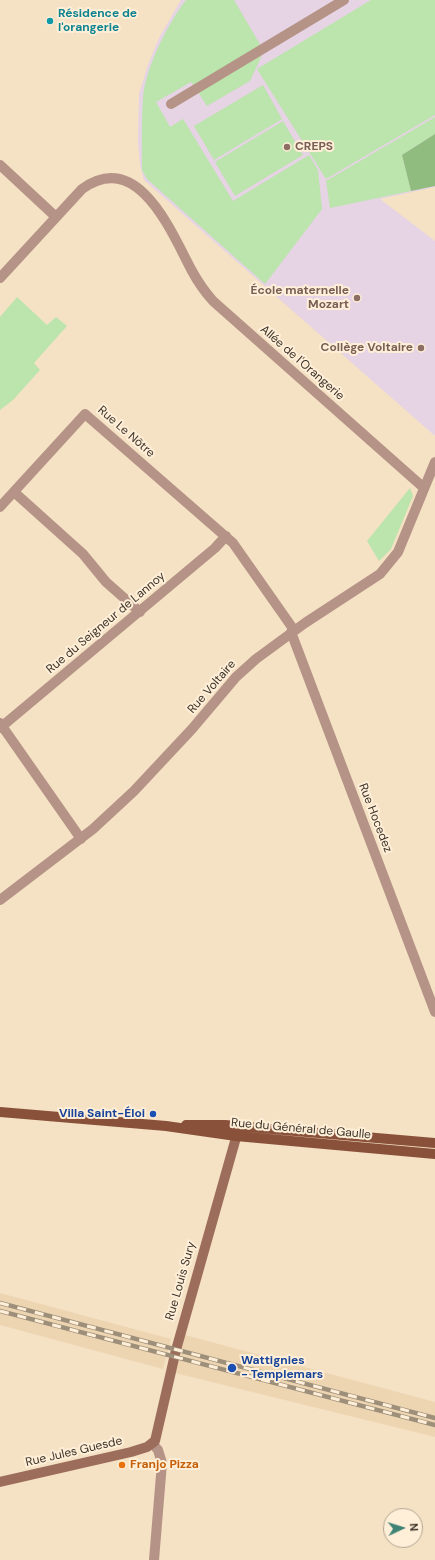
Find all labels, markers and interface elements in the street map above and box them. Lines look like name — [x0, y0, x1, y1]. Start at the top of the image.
place label: Résidence de l'orangerie — [58, 7, 137, 35]
marker: Résidence de l'orangerie — [45, 16, 55, 26]
place label: CREPS — [295, 140, 333, 154]
marker: CREPS — [282, 142, 292, 152]
place label: École maternelle Mozart — [250, 284, 349, 312]
marker: École maternelle Mozart — [352, 293, 362, 303]
street label: Allée de l'Orangerie — [257, 323, 347, 403]
place label: Collège Voltaire — [321, 341, 413, 355]
marker: Collège Voltaire — [416, 343, 426, 353]
street label: Rue Le Nôtre — [94, 403, 158, 461]
street label: Rue du Seigneur de Lannoy — [44, 569, 168, 677]
street label: Rue Voltaire — [185, 657, 239, 717]
street label: Rue Hocedez — [355, 781, 395, 855]
place label: Villa Saint-Éloi — [59, 1107, 145, 1121]
marker: Villa Saint-Éloi — [148, 1109, 158, 1119]
street label: Rue du Général de Gaulle — [231, 1116, 371, 1142]
street label: Rue Louis Sury — [163, 1240, 199, 1322]
place label: Wattignies - Templemars — [241, 1354, 323, 1382]
marker: Wattignies - Templemars — [226, 1362, 238, 1374]
street label: Rue Jules Guesde — [24, 1434, 124, 1470]
place label: Franjo Pizza — [130, 1458, 199, 1472]
marker: Franjo Pizza — [117, 1460, 127, 1470]
north arrow — [383, 1508, 423, 1548]
text: N — [407, 1523, 421, 1532]

